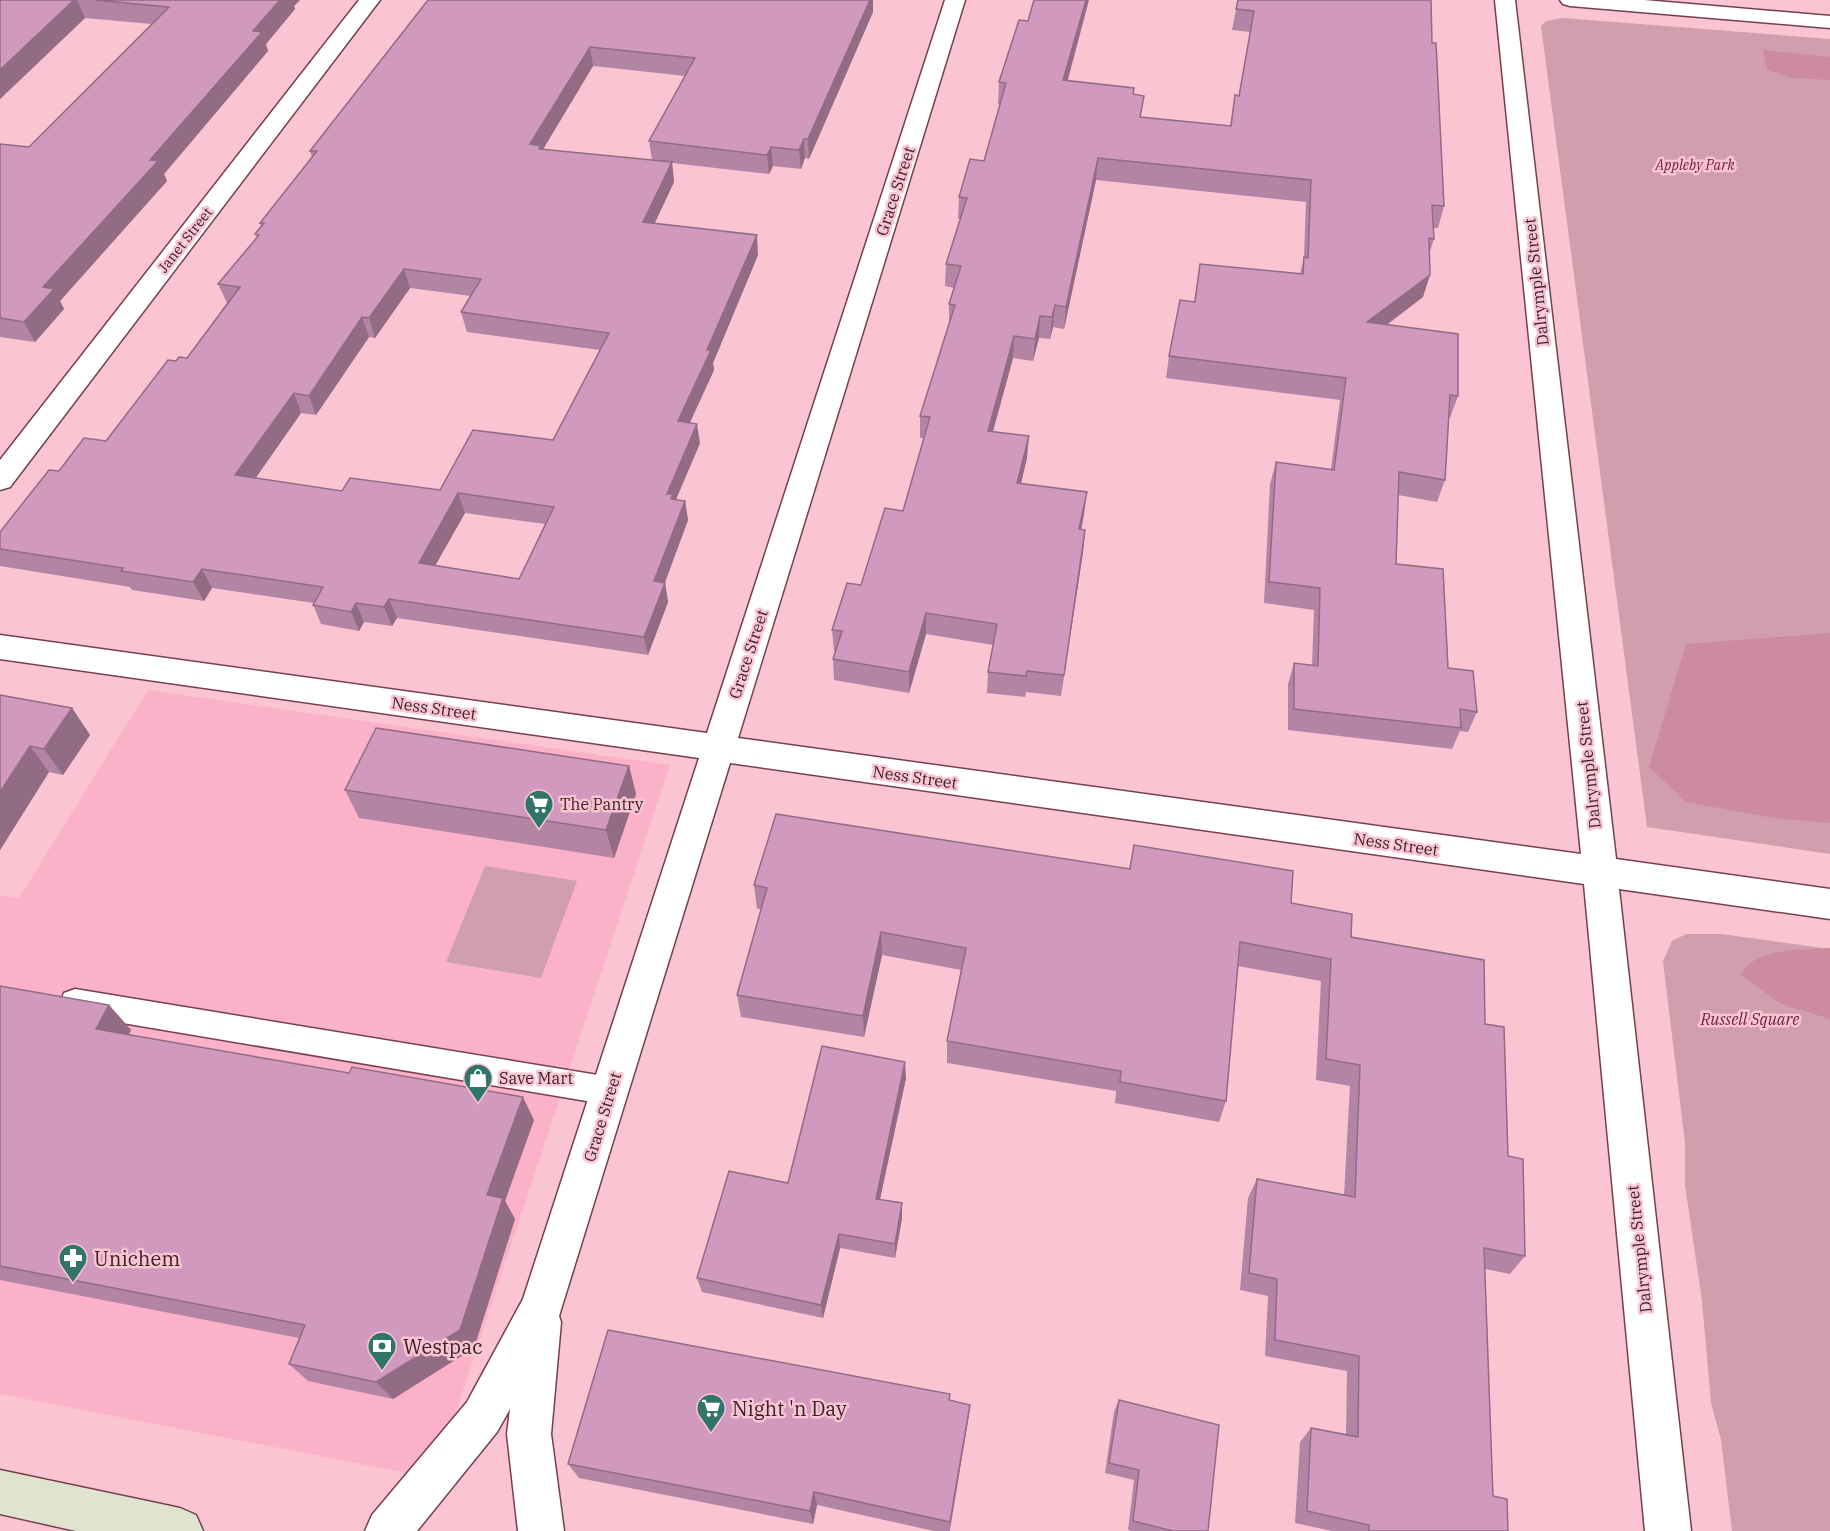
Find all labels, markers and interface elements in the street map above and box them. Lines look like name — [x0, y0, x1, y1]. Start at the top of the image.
street label: Grace Street — [871, 144, 919, 238]
park label: Appleby Park — [1654, 156, 1735, 174]
street label: Janet Street — [154, 204, 216, 276]
street label: Dalrymple Street — [1519, 217, 1553, 347]
street label: Grace Street — [724, 607, 772, 701]
street label: Ness Street — [390, 692, 478, 724]
street label: Dalrymple Street — [1571, 700, 1605, 830]
street label: Ness Street — [871, 761, 959, 793]
supermarket icon: The Pantry — [523, 788, 555, 830]
place label: The Pantry — [560, 794, 644, 814]
street label: Ness Street — [1352, 828, 1440, 860]
park label: Russell Square — [1700, 1009, 1800, 1029]
shop icon: Save Mart — [462, 1062, 494, 1104]
place label: Save Mart — [499, 1068, 574, 1088]
street label: Grace Street — [579, 1069, 625, 1164]
street label: Dalrymple Street — [1622, 1184, 1656, 1314]
pharmacy icon: Unichem — [57, 1242, 89, 1284]
place label: Unichem — [94, 1245, 180, 1272]
bank icon: Westpac — [366, 1330, 398, 1372]
place label: Westpac — [403, 1333, 483, 1360]
supermarket icon: Night 'n Day — [695, 1392, 727, 1434]
place label: Night 'n Day — [732, 1395, 847, 1422]

